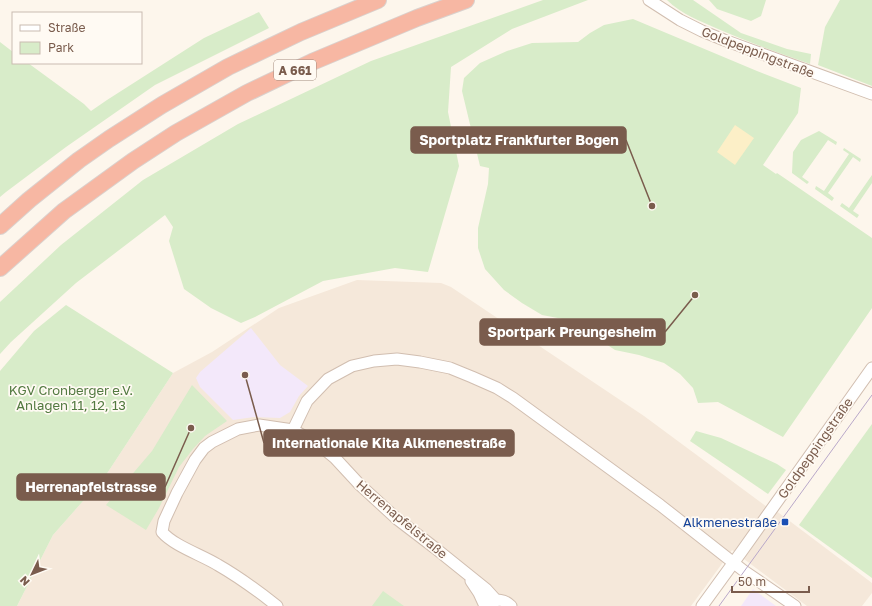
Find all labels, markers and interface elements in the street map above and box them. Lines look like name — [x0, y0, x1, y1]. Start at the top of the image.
legend — [12, 12, 142, 64]
text: Straße — [48, 20, 86, 35]
street label: Goldpeppingstraße — [699, 23, 817, 81]
text: Park — [48, 40, 74, 55]
road number: A 661 — [274, 60, 316, 80]
callout: Sportplatz Frankfurter Bogen — [411, 127, 626, 153]
text: Sportplatz Frankfurter Bogen — [419, 131, 619, 148]
callout: Sportpark Preungesheim — [480, 319, 665, 345]
text: Sportpark Preungesheim — [488, 323, 656, 340]
park label: KGV Cronberger e.V. Anlagen 11, 12, 13 — [9, 382, 133, 413]
street label: Goldpeppingstraße — [774, 394, 856, 502]
callout: Internationale Kita Alkmenestraße — [264, 430, 514, 456]
text: Internationale Kita Alkmenestraße — [272, 434, 506, 451]
callout: Herrenapfelstrasse — [17, 474, 165, 500]
street label: Herrenapfelstraße — [353, 476, 451, 562]
text: Herrenapfelstrasse — [25, 478, 157, 495]
place label: Alkmenestraße — [683, 514, 777, 530]
marker: Alkmenestraße — [780, 517, 790, 527]
north arrow — [12, 554, 52, 594]
scale bar — [732, 568, 809, 594]
text: N — [17, 574, 32, 589]
text: 50 m — [738, 574, 766, 589]

